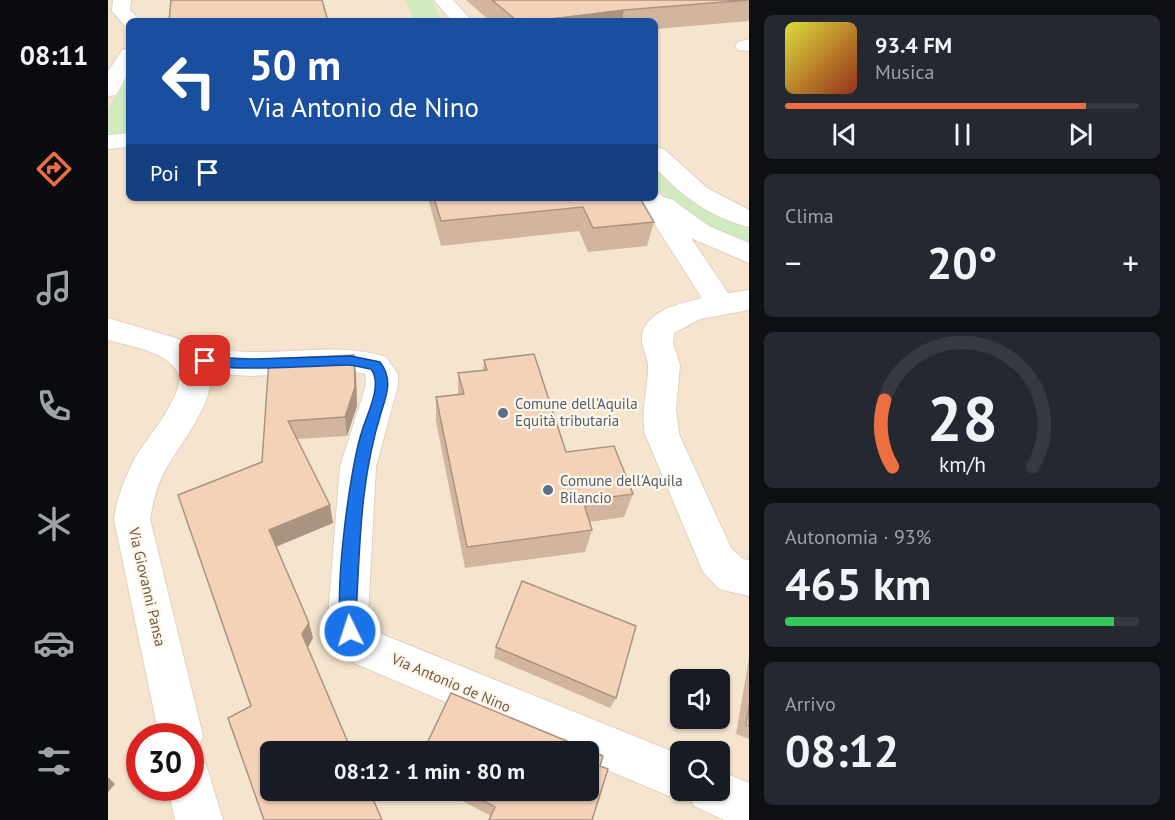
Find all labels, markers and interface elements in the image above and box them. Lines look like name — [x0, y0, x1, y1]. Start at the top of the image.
text: 93.4 FM — [875, 31, 952, 59]
text: 50 m — [249, 37, 341, 92]
text: 08:11 — [20, 38, 88, 72]
icon: left — [150, 42, 228, 120]
text: Musica — [875, 59, 934, 85]
text: Via Antonio de Nino — [249, 90, 479, 124]
icon: previous — [828, 118, 861, 151]
icon: pause — [946, 118, 979, 151]
icon: next — [1064, 118, 1097, 151]
icon: directions — [33, 148, 75, 190]
icon: arrive — [191, 156, 224, 189]
text: Poi — [150, 159, 179, 187]
text: Clima — [785, 203, 834, 229]
text: 20° — [927, 233, 997, 291]
text: − — [785, 241, 802, 284]
text: + — [1122, 241, 1139, 284]
icon: music — [33, 267, 75, 309]
pin — [179, 335, 230, 386]
icon: arrive — [188, 344, 221, 377]
text: 28 — [927, 377, 997, 458]
icon: phone — [33, 385, 75, 427]
place label: Comune dell'Aquila Equità tributaria — [515, 394, 638, 430]
marker: Comune dell'Aquila Equità tributaria — [496, 406, 510, 420]
text: km/h — [938, 450, 985, 478]
place label: Comune dell'Aquila Bilancio — [560, 471, 683, 507]
marker: Comune dell'Aquila Bilancio — [541, 483, 555, 497]
icon: climate — [33, 503, 75, 545]
text: Autonomia · 93% — [785, 524, 931, 550]
street label: Via Giovanni Pansa — [124, 525, 170, 648]
text: 465 km — [785, 554, 931, 612]
position arrow — [318, 599, 382, 663]
icon: car — [33, 622, 75, 664]
street label: Via Antonio de Nino — [388, 648, 514, 716]
map controls — [670, 669, 730, 801]
button: sound — [670, 669, 730, 729]
text: Arrivo — [785, 691, 836, 717]
text: 08:12 — [785, 721, 899, 779]
speed limit sign: 30 — [126, 723, 204, 801]
icon: filters — [33, 740, 75, 782]
button: search — [670, 741, 730, 801]
text: 08:12 · 1 min · 80 m — [334, 757, 525, 785]

